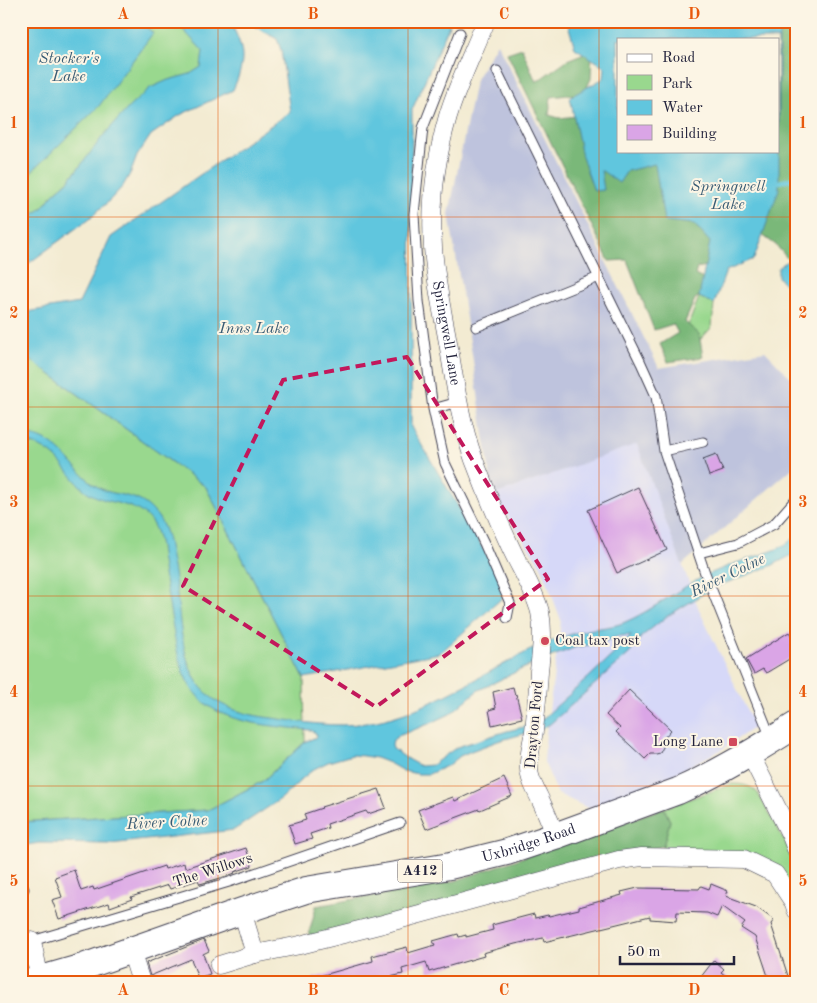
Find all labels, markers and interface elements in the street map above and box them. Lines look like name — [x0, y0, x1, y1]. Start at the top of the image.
text: A — [117, 7, 129, 23]
text: B — [307, 7, 319, 23]
text: C — [499, 7, 509, 23]
text: D — [688, 7, 700, 23]
legend — [617, 38, 780, 152]
water label: Stocker's Lake — [38, 51, 100, 85]
text: Road — [662, 51, 696, 66]
text: Park — [662, 77, 693, 92]
text: Water — [662, 101, 703, 116]
text: 1 — [9, 116, 19, 132]
text: 1 — [798, 116, 808, 132]
text: Building — [662, 127, 717, 142]
water label: Springwell Lake — [691, 179, 766, 213]
street label: Springwell Lane — [429, 280, 463, 387]
text: 2 — [9, 306, 19, 322]
text: 2 — [798, 306, 808, 322]
water label: Inns Lake — [218, 321, 289, 337]
text: 3 — [9, 495, 19, 511]
text: 3 — [798, 495, 808, 511]
water label: River Colne — [687, 551, 768, 601]
place label: Coal tax post — [555, 634, 640, 649]
marker: Coal tax post — [539, 635, 551, 647]
street label: Drayton Ford — [524, 680, 546, 770]
text: 4 — [9, 685, 19, 701]
text: 4 — [798, 685, 808, 701]
place label: Long Lane — [653, 735, 723, 750]
marker: Long Lane — [727, 736, 739, 748]
water label: River Colne — [125, 813, 208, 833]
street label: Uxbridge Road — [480, 821, 578, 865]
street label: The Willows — [171, 851, 255, 891]
road number: A412 — [398, 859, 442, 882]
text: 5 — [9, 874, 19, 890]
text: 5 — [798, 874, 808, 890]
scale bar — [620, 933, 733, 965]
text: 50 m — [627, 945, 661, 960]
text: A — [117, 983, 129, 999]
text: B — [307, 983, 319, 999]
text: C — [499, 983, 509, 999]
text: D — [688, 983, 700, 999]

